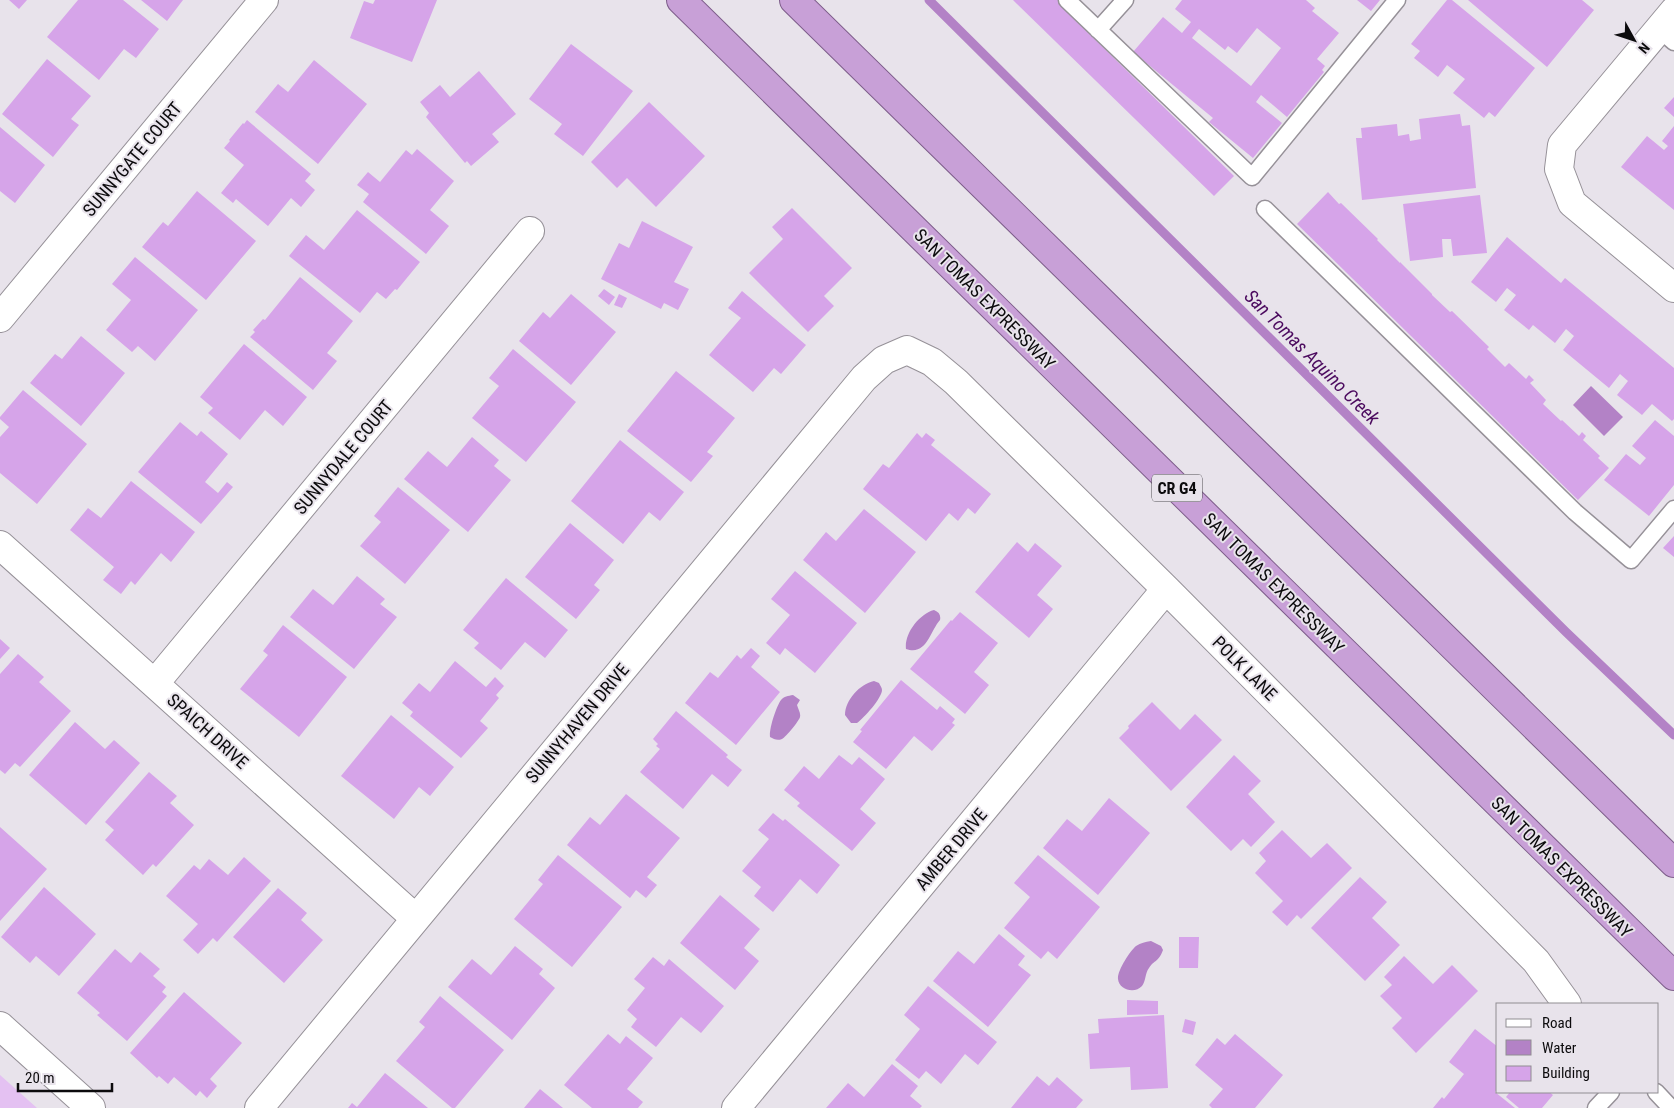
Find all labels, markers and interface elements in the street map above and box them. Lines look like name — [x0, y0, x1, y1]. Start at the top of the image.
north arrow — [1609, 15, 1659, 65]
text: N — [1635, 40, 1653, 57]
street label: SUNNYGATE COURT — [78, 98, 186, 220]
street label: SAN TOMAS EXPRESSWAY — [910, 224, 1060, 374]
water label: San Tomas Aquino Creek — [1240, 285, 1385, 430]
street label: SUNNYDALE COURT — [289, 396, 397, 518]
road number: CR G4 — [1152, 474, 1202, 502]
street label: SAN TOMAS EXPRESSWAY — [1199, 508, 1349, 658]
street label: POLK LANE — [1208, 631, 1282, 705]
street label: SUNNYHAVEN DRIVE — [521, 659, 633, 787]
street label: SPAICH DRIVE — [163, 689, 253, 773]
street label: SAN TOMAS EXPRESSWAY — [1487, 792, 1637, 942]
street label: AMBER DRIVE — [911, 804, 991, 894]
legend — [1496, 1003, 1659, 1093]
text: Road — [1542, 1014, 1572, 1032]
text: Water — [1542, 1039, 1577, 1057]
scale bar — [18, 1060, 111, 1092]
text: Building — [1542, 1064, 1590, 1082]
text: 20 m — [25, 1069, 55, 1087]

